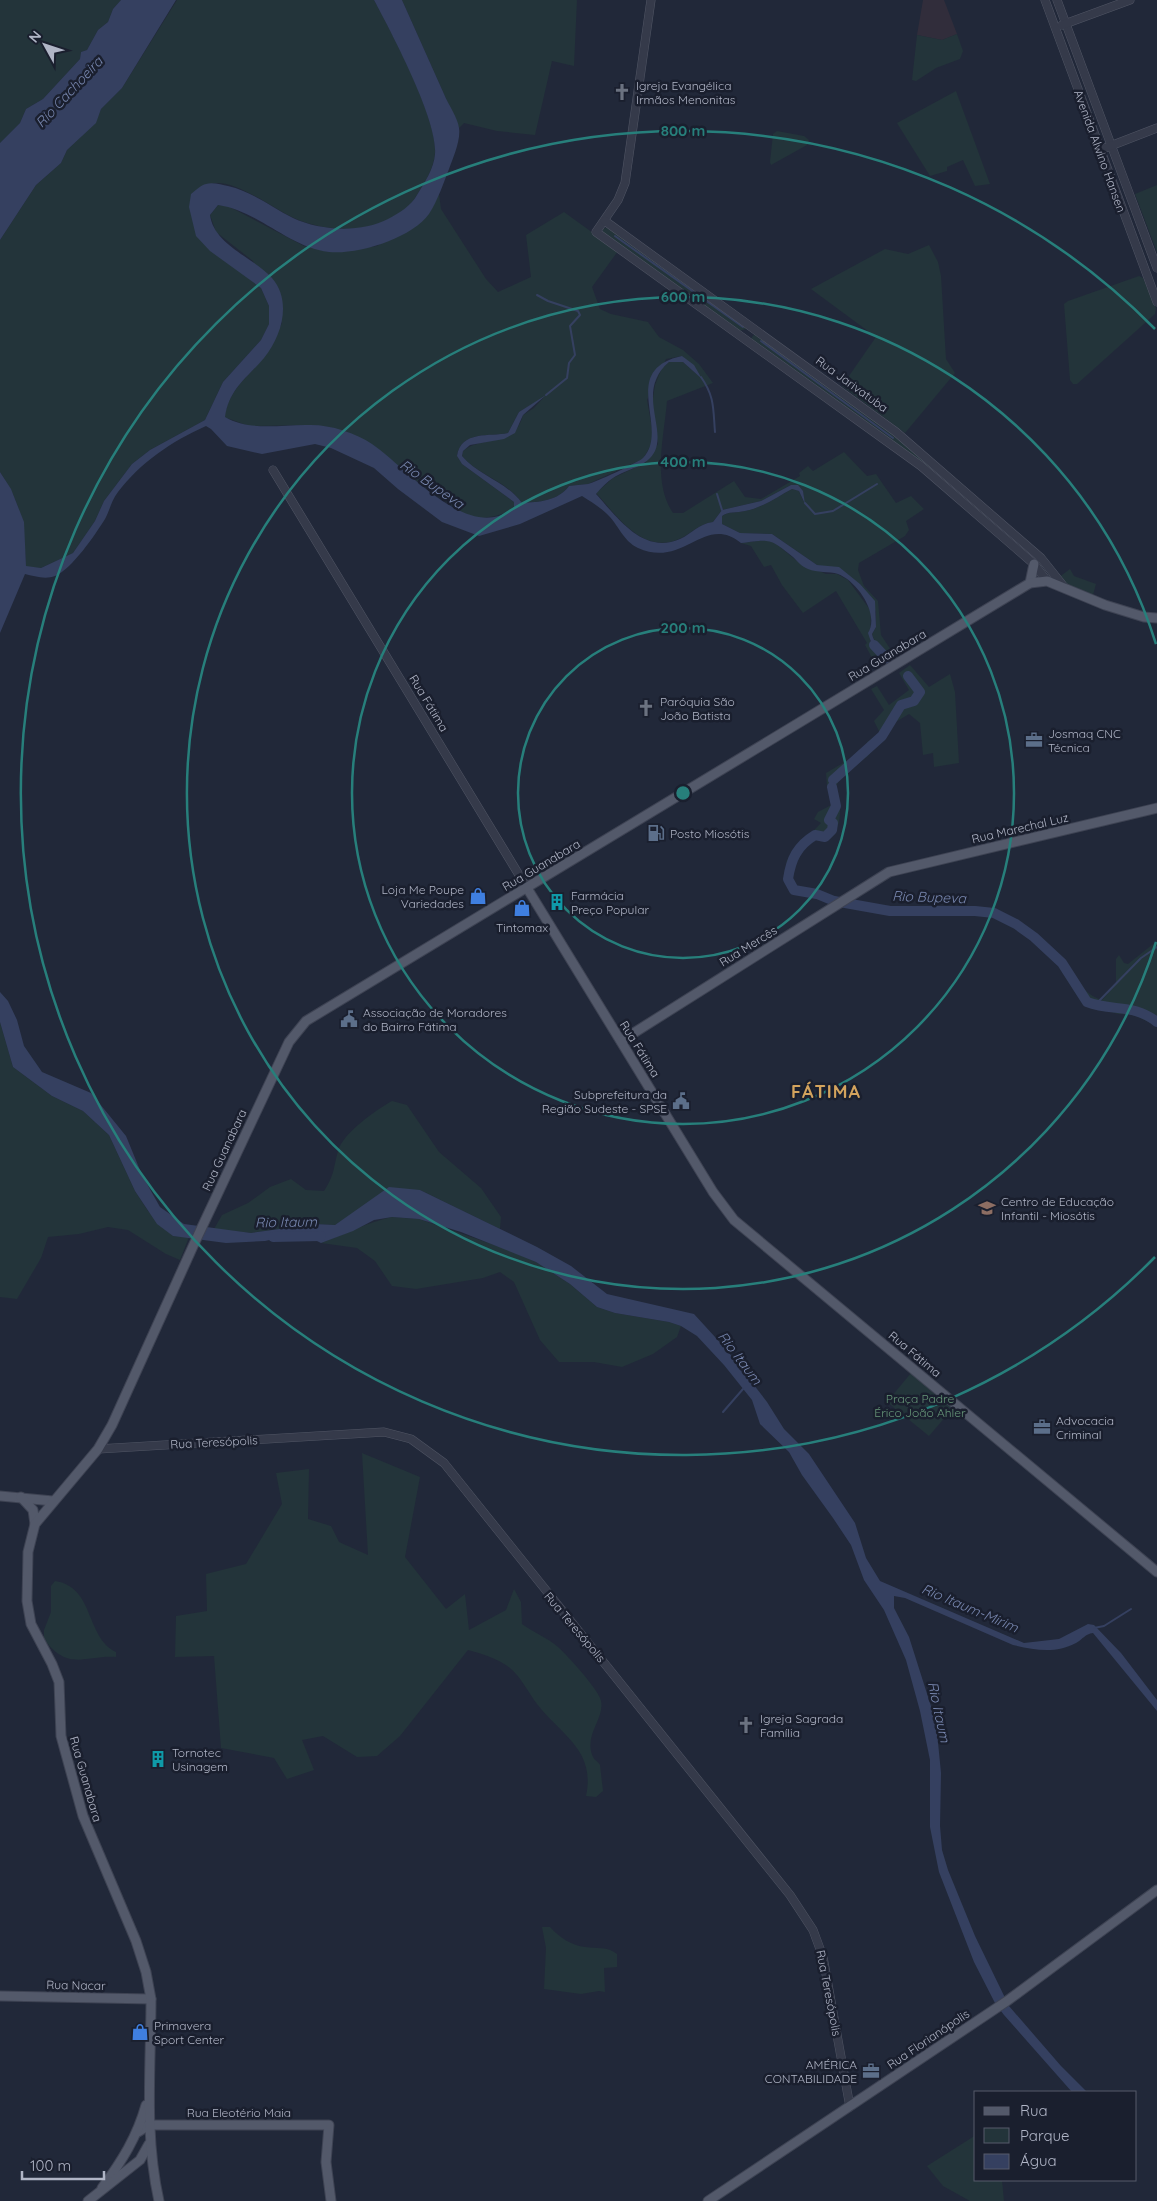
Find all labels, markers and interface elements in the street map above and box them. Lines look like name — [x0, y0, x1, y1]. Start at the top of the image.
north arrow — [20, 20, 70, 70]
text: N — [25, 27, 45, 46]
water label: Rio Cachoeira — [32, 52, 107, 131]
place label: Igreja Evangélica Irmãos Menonitas — [636, 78, 736, 107]
church icon: Igreja Evangélica Irmãos Menonitas — [612, 82, 632, 102]
street label: Avenida Alwino Hansen — [1071, 88, 1129, 214]
text: 800 m — [661, 121, 705, 140]
text: 600 m — [661, 287, 705, 306]
street label: Rua Jarivatuba — [813, 353, 891, 415]
text: 400 m — [660, 452, 706, 471]
water label: Rio Bupeva — [397, 455, 469, 513]
text: 200 m — [661, 618, 706, 637]
street label: Rua Guanabara — [845, 626, 929, 684]
street label: Rua Fátima — [406, 672, 452, 734]
place label: Paróquia São João Batista — [660, 694, 735, 723]
church icon: Paróquia São João Batista — [636, 698, 656, 718]
place label: Josmaq CNC Técnica — [1048, 726, 1121, 755]
office icon: Josmaq CNC Técnica — [1024, 730, 1044, 750]
centre of rings — [674, 784, 692, 802]
street label: Rua Marechal Luz — [970, 810, 1070, 846]
fuel station icon: Posto Miosótis — [646, 823, 666, 843]
place label: Posto Miosótis — [670, 826, 750, 841]
street label: Rua Guanabara — [499, 836, 583, 894]
place label: Loja Me Poupe Variedades — [381, 882, 464, 911]
shop icon: Loja Me Poupe Variedades — [468, 886, 488, 906]
water label: Rio Bupeva — [892, 887, 968, 907]
place label: Farmácia Preço Popular — [571, 888, 649, 917]
building icon: Farmácia Preço Popular — [547, 892, 567, 912]
shop icon: Tintomax — [512, 898, 532, 918]
place label: Tintomax — [496, 920, 548, 935]
street label: Rua Mercês — [716, 922, 780, 970]
place label: Associação de Moradores do Bairro Fátima — [363, 1005, 507, 1034]
public building icon: Associação de Moradores do Bairro Fátima — [339, 1009, 359, 1029]
street label: Rua Fátima — [617, 1018, 663, 1080]
district label: FÁTIMA — [791, 1080, 861, 1103]
place label: Subprefeitura da Região Sudeste - SPSE — [542, 1087, 667, 1116]
public building icon: Subprefeitura da Região Sudeste - SPSE — [671, 1091, 691, 1111]
street label: Rua Guanabara — [199, 1107, 249, 1193]
place label: Centro de Educação Infantil - Miosótis — [1001, 1194, 1114, 1223]
school or university icon: Centro de Educação Infantil - Miosótis — [977, 1198, 997, 1218]
water label: Rio Itaum — [255, 1212, 317, 1232]
water label: Rio Itaum — [714, 1328, 766, 1388]
street label: Rua Fátima — [886, 1328, 944, 1380]
park label: Praça Padre Érico João Ahler — [874, 1391, 966, 1420]
place label: Advocacia Criminal — [1056, 1413, 1114, 1442]
office icon: Advocacia Criminal — [1032, 1417, 1052, 1437]
street label: Rua Teresópolis — [170, 1432, 258, 1452]
water label: Rio Itaum-Mirim — [919, 1580, 1021, 1637]
street label: Rua Teresópolis — [541, 1589, 609, 1666]
water label: Rio Itaum — [924, 1680, 954, 1744]
place label: Igreja Sagrada Família — [760, 1711, 843, 1740]
church icon: Igreja Sagrada Família — [736, 1715, 756, 1735]
street label: Rua Guanabara — [67, 1735, 105, 1823]
place label: Tornotec Usinagem — [172, 1745, 228, 1774]
building icon: Tornotec Usinagem — [148, 1749, 168, 1769]
street label: Rua Teresópolis — [813, 1949, 845, 2038]
street label: Rua Nacar — [46, 1977, 106, 1993]
street label: Rua Florianópolis — [884, 2006, 972, 2072]
place label: Primavera Sport Center — [154, 2018, 225, 2047]
shop icon: Primavera Sport Center — [130, 2022, 150, 2042]
place label: AMÉRICA CONTABILIDADE — [765, 2057, 857, 2086]
office icon: AMÉRICA CONTABILIDADE — [861, 2061, 881, 2081]
legend — [974, 2091, 1137, 2181]
text: Rua — [1020, 2101, 1048, 2120]
street label: Rua Eleotério Maia — [187, 2105, 291, 2120]
text: Parque — [1020, 2126, 1070, 2145]
scale bar — [22, 2148, 105, 2180]
text: Água — [1020, 2151, 1057, 2170]
text: 100 m — [30, 2156, 71, 2175]

